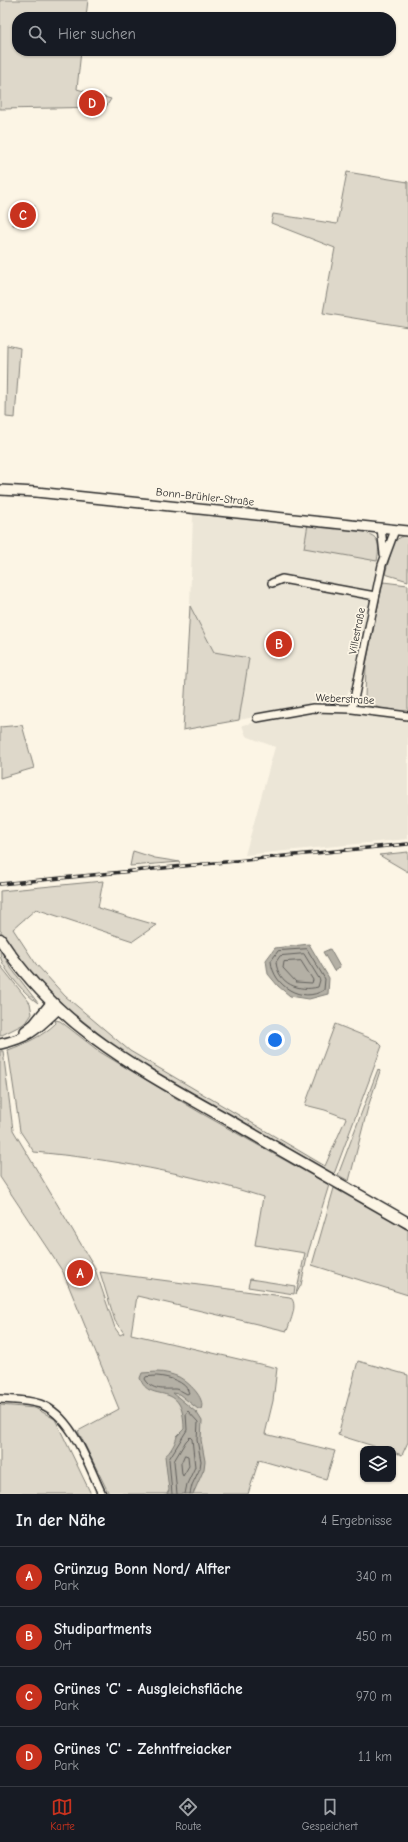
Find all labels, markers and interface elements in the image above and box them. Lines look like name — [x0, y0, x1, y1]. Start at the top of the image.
search box — [12, 12, 396, 56]
icon: search — [26, 23, 48, 45]
text: Hier suchen — [58, 25, 136, 43]
pin: D — [79, 88, 105, 118]
pin: C — [10, 200, 36, 230]
street label: Bonn-Brühler-Straße — [155, 485, 255, 509]
street label: Villestraße — [346, 606, 368, 656]
pin: B — [266, 629, 292, 659]
street label: Weberstraße — [315, 691, 375, 707]
your location — [265, 1030, 285, 1050]
pin: A — [67, 1258, 93, 1288]
map controls — [360, 1446, 396, 1482]
button: layers — [360, 1446, 396, 1482]
text: In der Nähe — [16, 1511, 105, 1530]
text: 4 Ergebnisse — [321, 1513, 392, 1528]
text: Grünzug Bonn Nord/ Alfter — [54, 1560, 230, 1578]
text: A — [25, 1569, 33, 1584]
text: 340 m — [356, 1569, 392, 1584]
text: Park — [54, 1578, 79, 1593]
text: Studipartments — [54, 1620, 152, 1638]
text: B — [25, 1629, 33, 1644]
text: 450 m — [356, 1629, 392, 1644]
text: Ort — [54, 1638, 71, 1653]
text: Grünes 'C' - Ausgleichsfläche — [54, 1680, 243, 1698]
text: C — [25, 1689, 33, 1704]
text: 970 m — [356, 1689, 392, 1704]
text: Park — [54, 1698, 79, 1713]
text: Grünes 'C' - Zehntfreiacker — [54, 1740, 231, 1758]
text: D — [25, 1749, 33, 1764]
text: 1.1 km — [358, 1749, 392, 1764]
text: Park — [54, 1758, 79, 1773]
tab: Karte — [50, 1796, 75, 1833]
tab: Route — [175, 1796, 201, 1833]
tab: Gespeichert — [302, 1796, 358, 1833]

